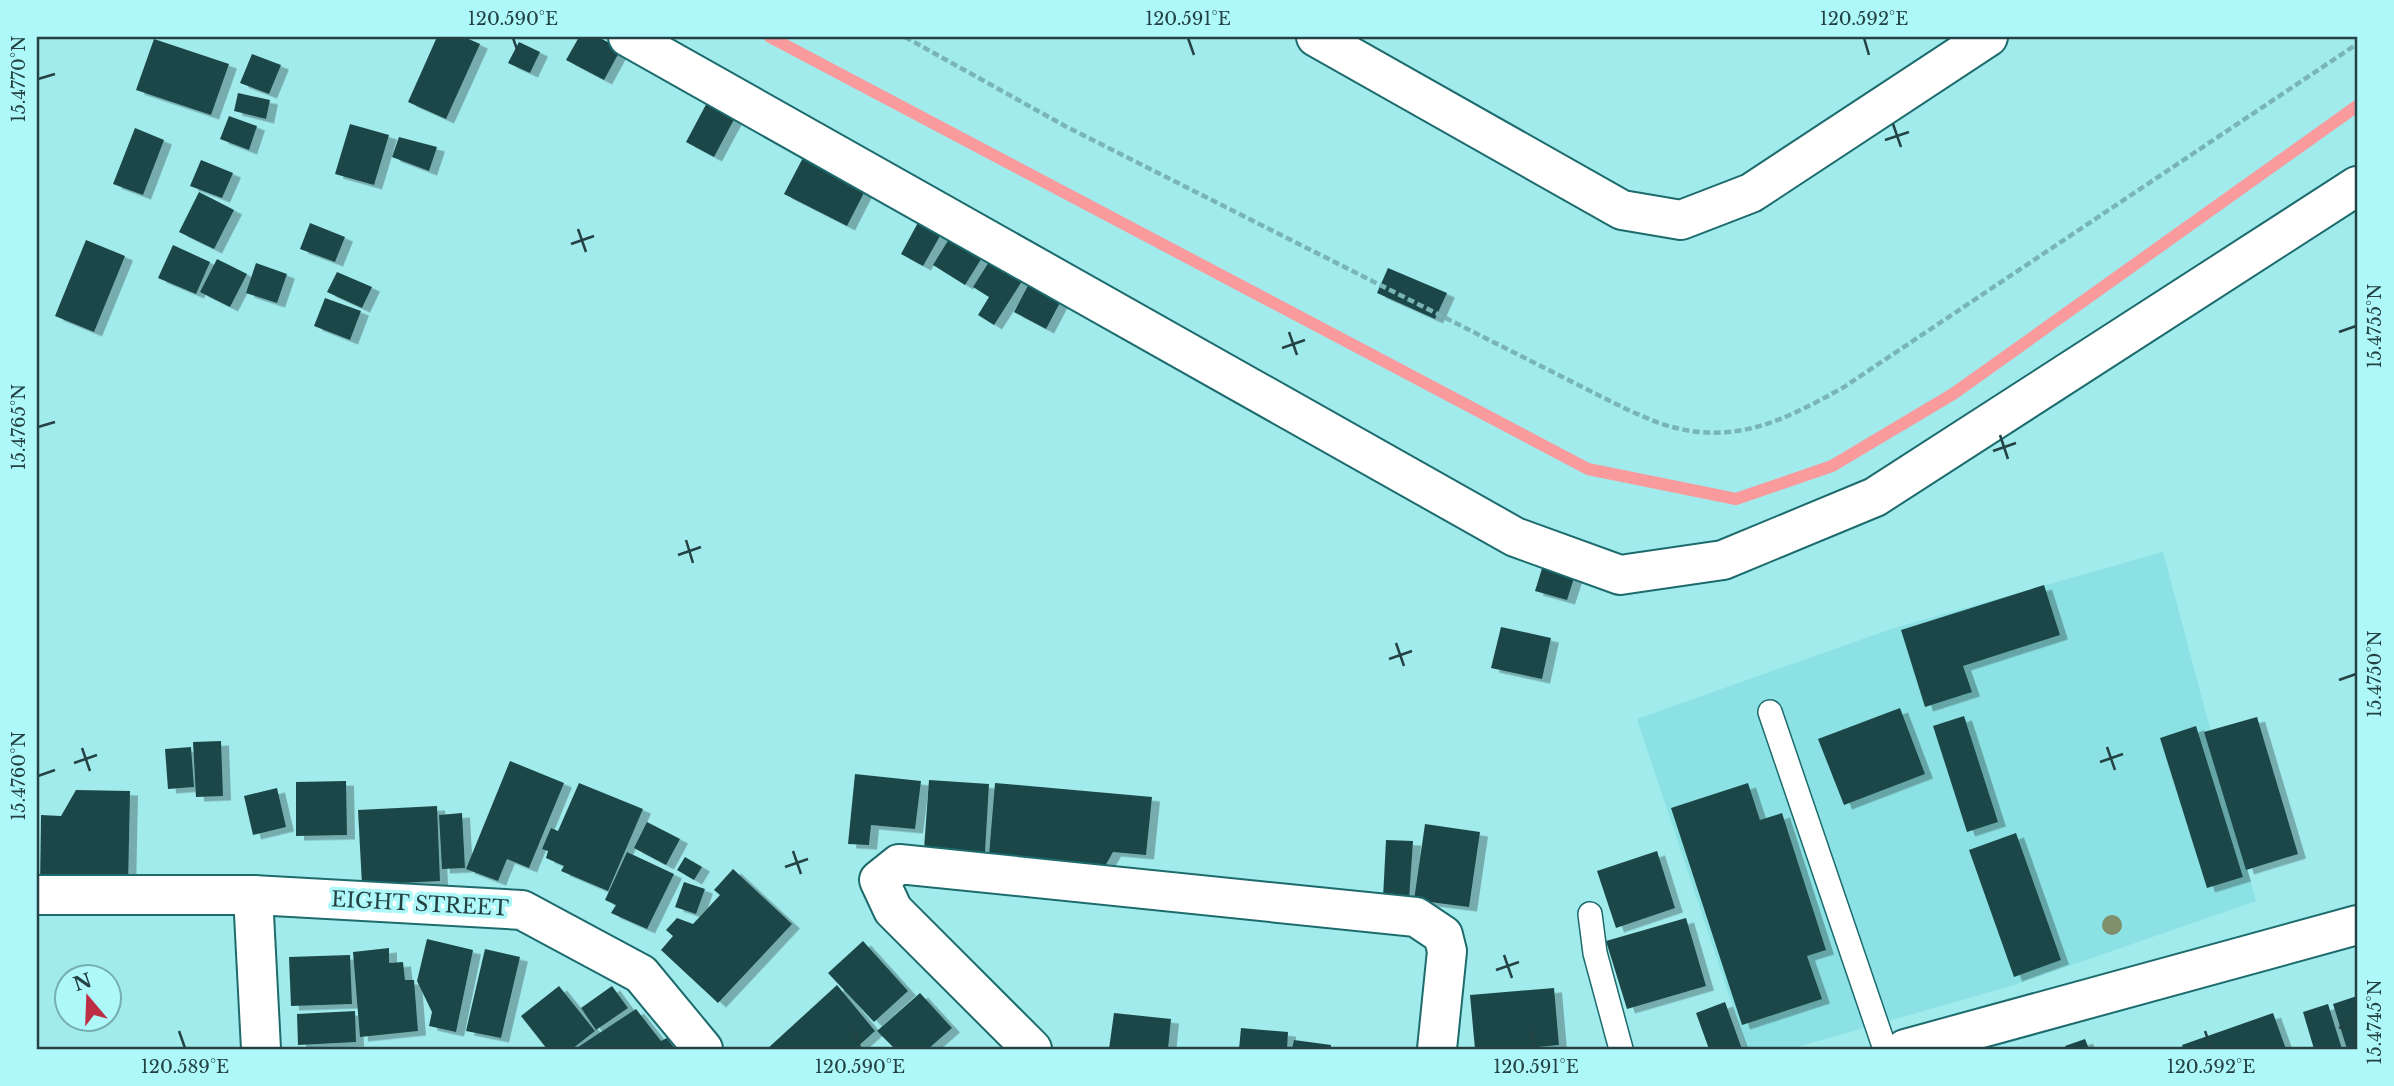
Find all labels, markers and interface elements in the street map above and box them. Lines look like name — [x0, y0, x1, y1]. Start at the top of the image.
text: 120.590°E — [468, 8, 558, 30]
text: 120.591°E — [1145, 8, 1231, 30]
text: 120.592°E — [1820, 8, 1908, 30]
text: 15.4770°N — [8, 36, 30, 122]
text: 15.4755°N — [2364, 283, 2386, 369]
text: 15.4765°N — [8, 384, 30, 470]
text: 15.4750°N — [2364, 630, 2386, 718]
text: 15.4760°N — [8, 731, 30, 821]
street label: EIGHT STREET — [331, 886, 510, 922]
north arrow — [52, 964, 122, 1034]
text: N — [70, 969, 95, 996]
text: 15.4745°N — [2364, 979, 2386, 1065]
text: 120.589°E — [141, 1056, 229, 1078]
text: 120.590°E — [815, 1056, 905, 1078]
text: 120.591°E — [1493, 1056, 1579, 1078]
text: 120.592°E — [2167, 1056, 2255, 1078]

